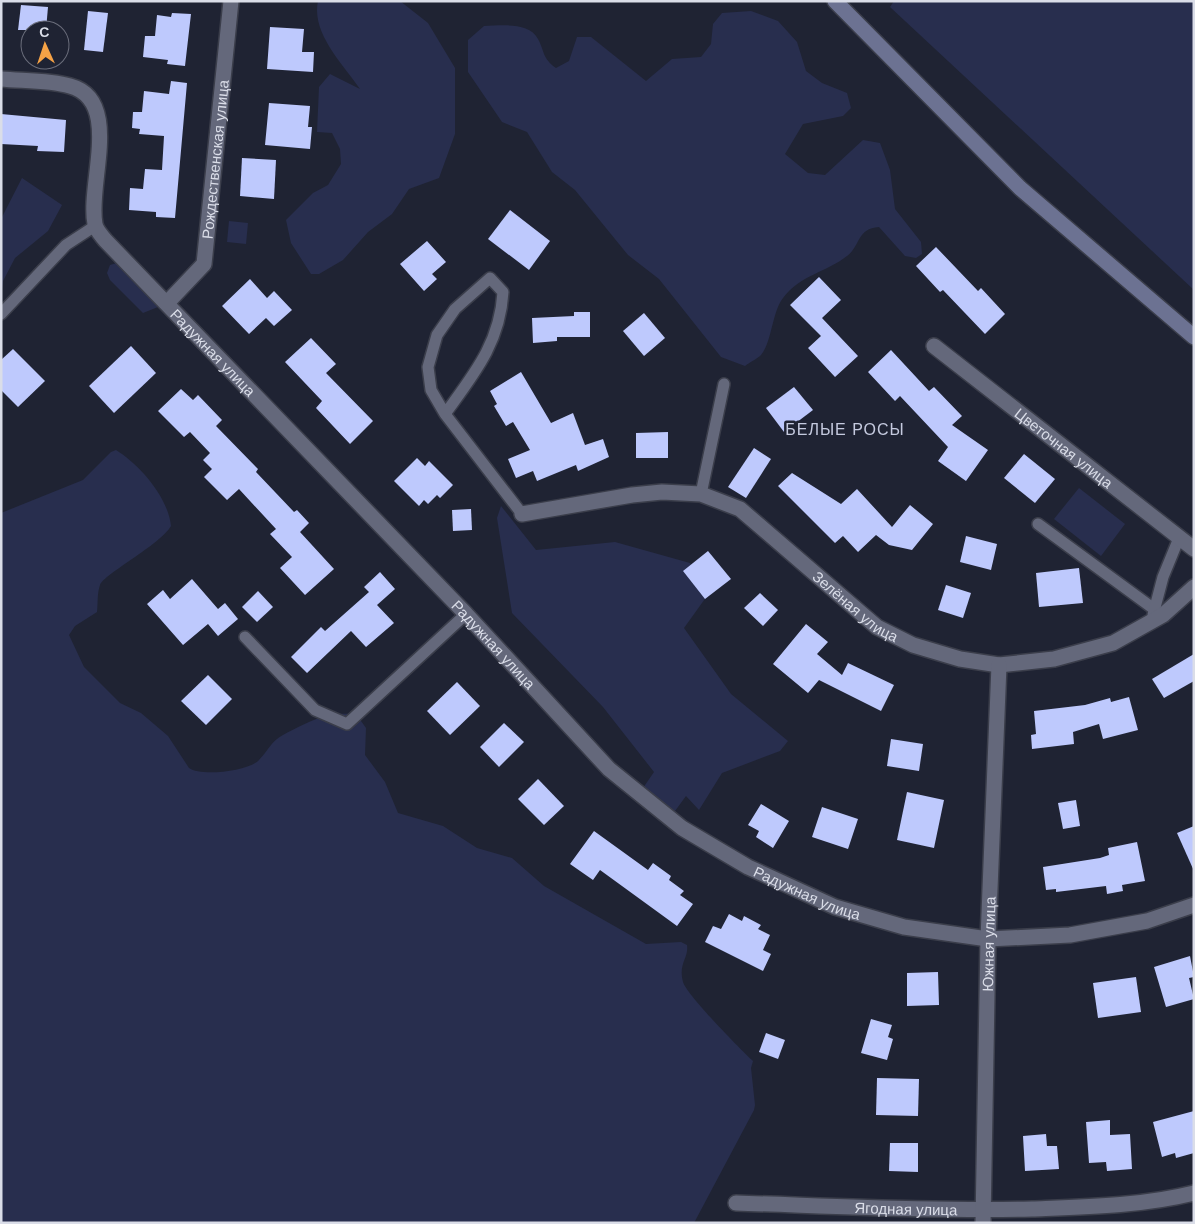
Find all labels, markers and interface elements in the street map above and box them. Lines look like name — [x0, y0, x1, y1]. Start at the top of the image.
north arrow — [20, 20, 70, 70]
text: С — [39, 24, 50, 40]
street label: Рождественская улица — [198, 78, 231, 240]
street label: Радужная улица — [167, 305, 260, 400]
street label: Цветочная улица — [1012, 404, 1117, 491]
district label: БЕЛЫЕ РОСЫ — [785, 421, 905, 438]
street label: Зелёная улица — [810, 567, 902, 645]
street label: Радужная улица — [449, 596, 539, 693]
street label: Радужная улица — [751, 862, 863, 923]
street label: Южная улица — [979, 895, 998, 992]
street label: Ягодная улица — [854, 1199, 958, 1218]

